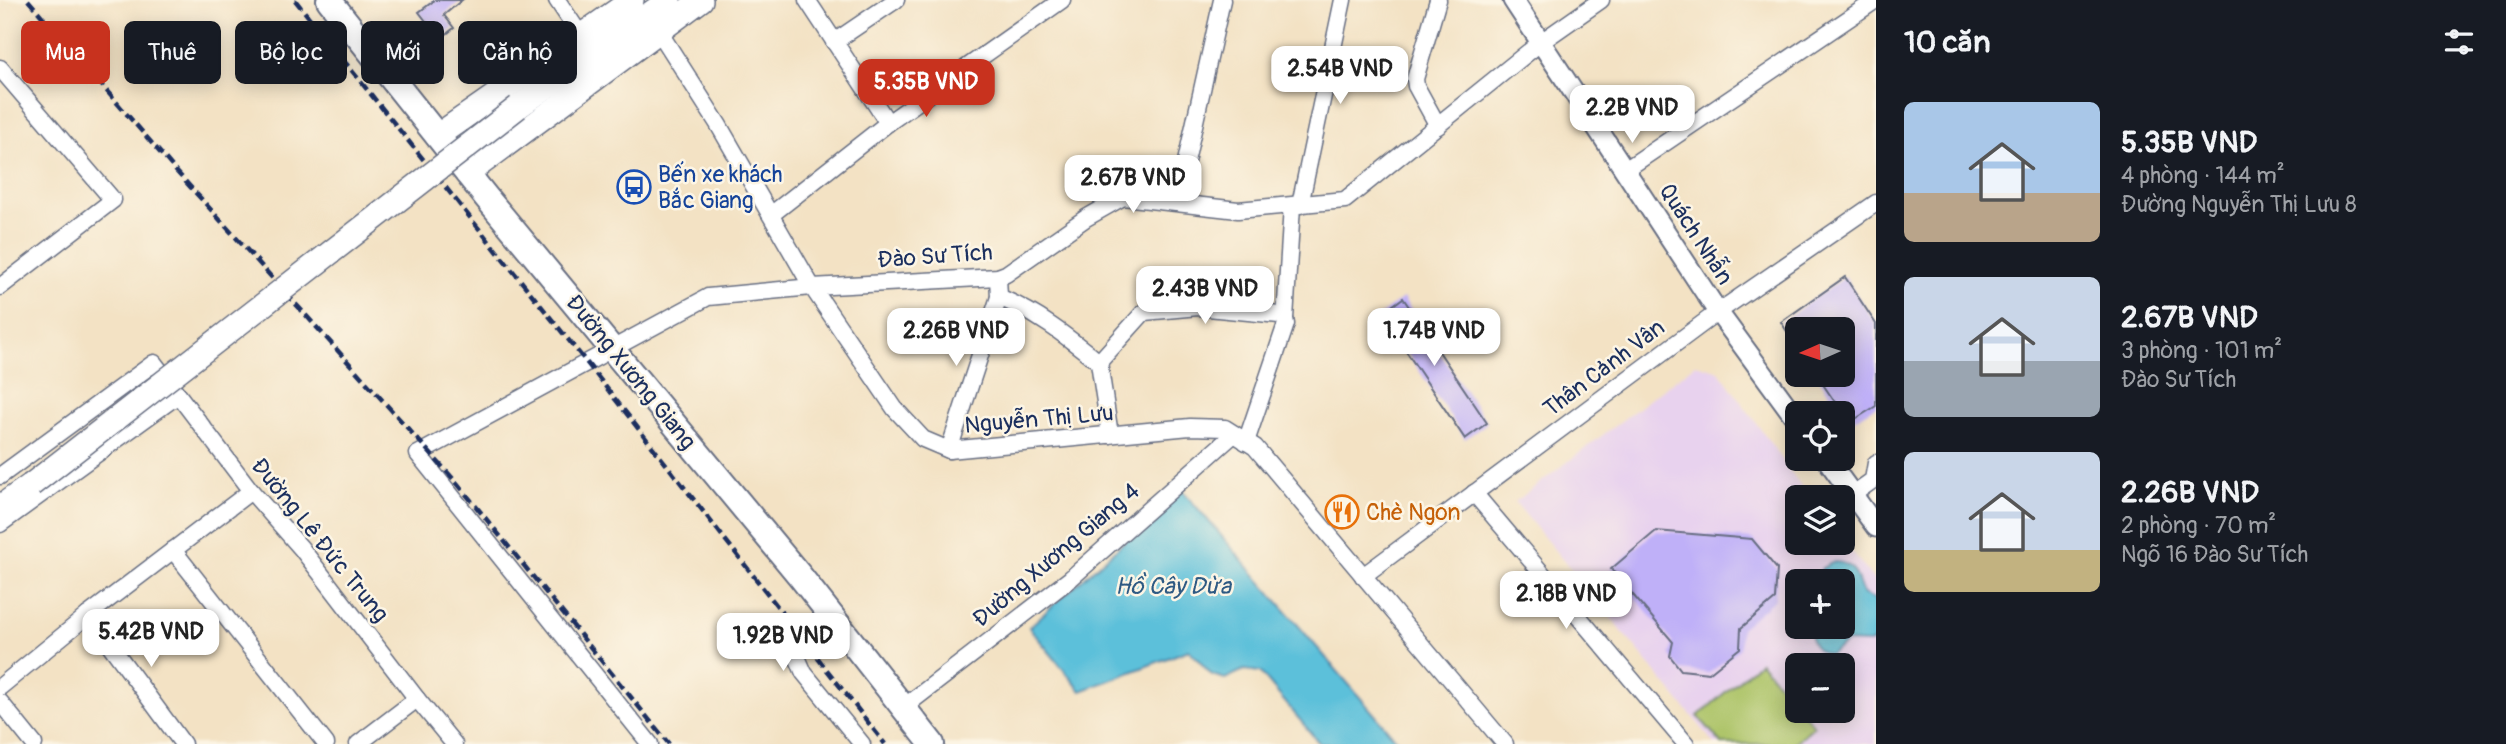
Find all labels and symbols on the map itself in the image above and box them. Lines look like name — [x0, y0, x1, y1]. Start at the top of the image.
pin: 2.54B VND — [1260, 46, 1420, 106]
pin: 5.35B VND — [846, 60, 1006, 119]
pin: 2.2B VND — [1560, 86, 1704, 145]
pin: 2.67B VND — [1053, 156, 1213, 215]
place label: Bến xe khách Bắc Giang — [658, 160, 783, 215]
bus stop icon: Bến xe khách Bắc Giang — [615, 168, 653, 206]
street label: Quách Nhẫn — [1653, 178, 1739, 290]
street label: Đào Sư Tích — [876, 238, 994, 274]
pin: 2.43B VND — [1125, 266, 1285, 326]
street label: Đường Xương Giang — [560, 289, 702, 455]
pin: 2.26B VND — [876, 308, 1036, 368]
pin: 1.74B VND — [1354, 308, 1514, 368]
street label: Thân Cảnh Vân — [1538, 313, 1670, 423]
north arrow — [1785, 317, 1855, 387]
street label: Nguyễn Thị Lưu — [963, 398, 1115, 440]
street label: Đường Lê Đức Trung — [245, 452, 395, 628]
street label: Đường Xương Giang 4 — [967, 477, 1145, 633]
restaurant icon: Chè Ngon — [1323, 493, 1361, 531]
place label: Chè Ngon — [1366, 498, 1460, 527]
water label: Hồ Cây Dừa — [1115, 571, 1233, 601]
pin: 2.18B VND — [1486, 572, 1646, 631]
pin: 5.42B VND — [71, 610, 231, 669]
pin: 1.92B VND — [703, 614, 863, 673]

